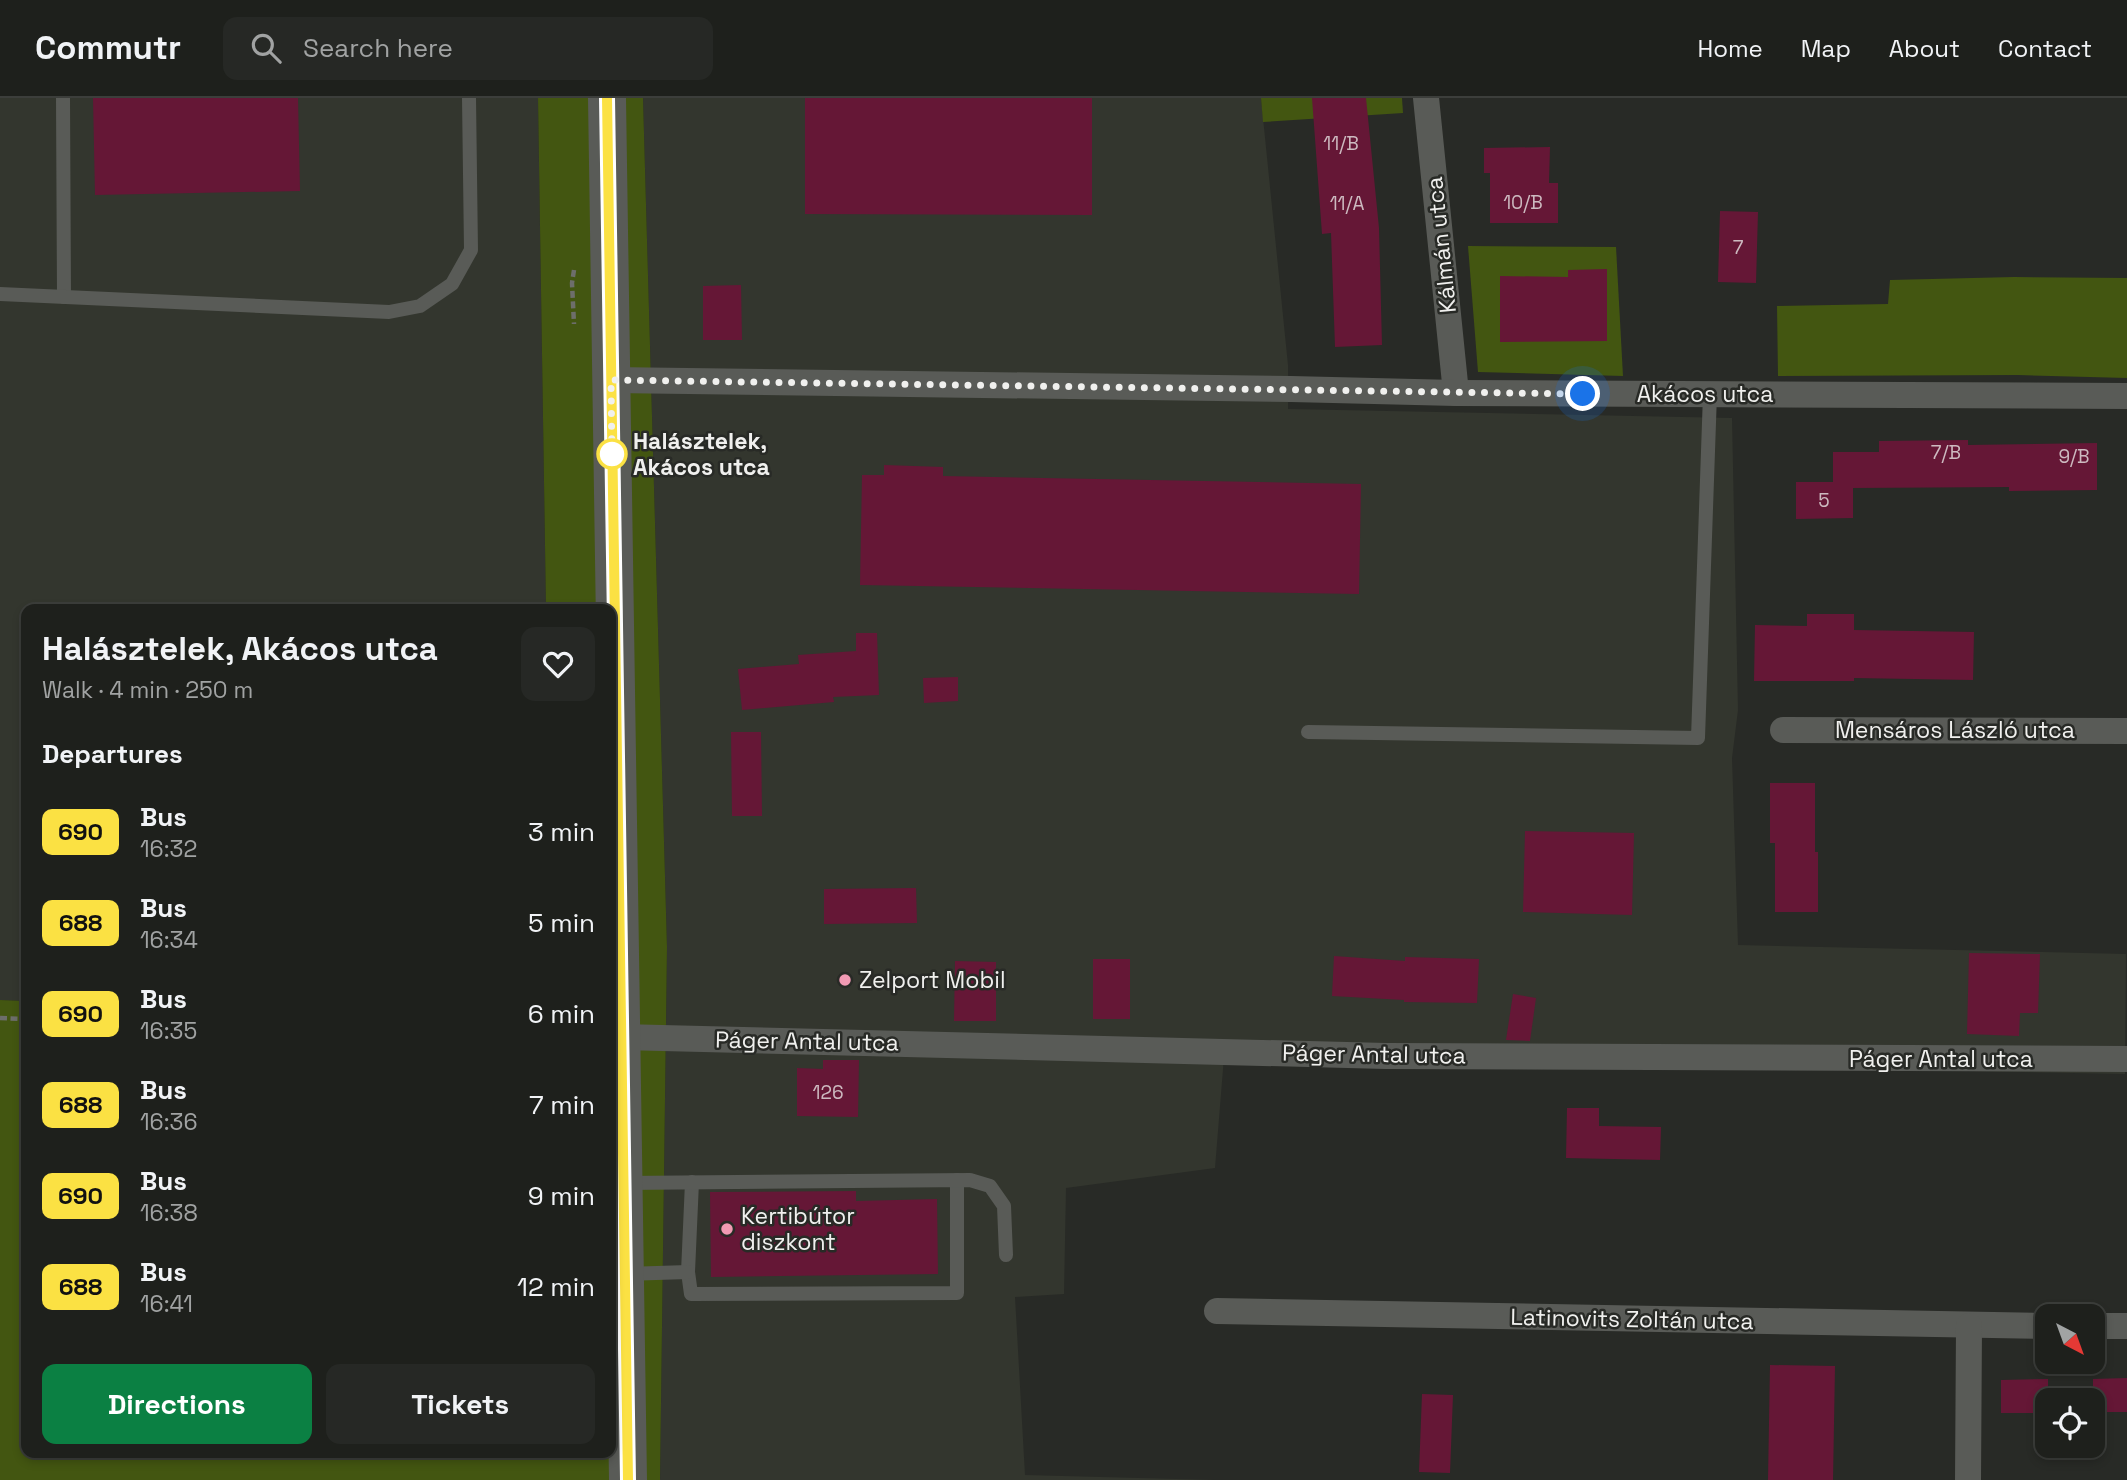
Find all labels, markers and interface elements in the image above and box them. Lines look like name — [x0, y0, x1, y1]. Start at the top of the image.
search box — [223, 17, 713, 80]
text: Commutr — [35, 27, 181, 69]
icon: search — [247, 29, 285, 67]
text: Search here — [303, 31, 453, 65]
text: Home — [1697, 33, 1763, 64]
text: Map — [1801, 33, 1851, 64]
text: About — [1889, 33, 1960, 64]
text: Contact — [1998, 33, 2092, 64]
house number: 11/B — [1323, 131, 1359, 156]
street label: Kálmán utca — [1419, 175, 1463, 315]
house number: 10/B — [1503, 190, 1543, 215]
house number: 11/A — [1330, 191, 1364, 216]
house number: 7 — [1733, 235, 1744, 260]
your location — [1565, 376, 1600, 411]
street label: Akácos utca — [1637, 379, 1773, 409]
place label: Halásztelek, Akácos utca — [633, 426, 770, 482]
marker: Halásztelek, Akácos utca — [597, 439, 627, 469]
house number: 7/B — [1931, 440, 1961, 465]
house number: 9/B — [2058, 444, 2090, 469]
house number: 5 — [1818, 488, 1830, 513]
button: heart — [521, 627, 595, 701]
text: Halásztelek, Akácos utca — [42, 628, 438, 670]
text: Walk · 4 min · 250 m — [42, 675, 253, 705]
street label: Mensáros László utca — [1835, 715, 2075, 745]
text: Departures — [42, 737, 183, 771]
text: Bus — [140, 800, 187, 834]
text: 3 min — [528, 815, 595, 849]
text: 690 — [58, 816, 103, 847]
text: 16:32 — [140, 834, 197, 864]
text: Bus — [140, 891, 187, 925]
text: 5 min — [528, 906, 595, 940]
text: 688 — [59, 907, 102, 938]
text: 16:34 — [140, 925, 198, 955]
place label: Zelport Mobil — [859, 965, 1006, 995]
marker: Zelport Mobil — [837, 972, 853, 988]
text: Bus — [140, 982, 187, 1016]
text: 6 min — [528, 997, 595, 1031]
text: 690 — [58, 998, 103, 1029]
text: 16:35 — [140, 1016, 197, 1046]
street label: Páger Antal utca — [715, 1024, 899, 1058]
street label: Páger Antal utca — [1282, 1037, 1466, 1071]
street label: Páger Antal utca — [1849, 1044, 2033, 1074]
text: Bus — [140, 1073, 187, 1107]
house number: 126 — [812, 1080, 844, 1105]
text: 7 min — [529, 1088, 595, 1122]
text: 688 — [59, 1089, 102, 1120]
text: 16:36 — [140, 1107, 197, 1137]
text: Bus — [140, 1164, 187, 1198]
text: 9 min — [528, 1179, 595, 1213]
text: 690 — [58, 1180, 103, 1211]
text: 16:38 — [140, 1198, 198, 1228]
place label: Kertibútor diszkont — [741, 1201, 855, 1257]
marker: Kertibútor diszkont — [719, 1221, 735, 1237]
text: Bus — [140, 1255, 187, 1289]
text: 12 min — [517, 1270, 595, 1304]
text: 688 — [59, 1271, 102, 1302]
text: 16:41 — [140, 1289, 193, 1319]
street label: Latinovits Zoltán utca — [1510, 1302, 1754, 1336]
north arrow — [2035, 1304, 2105, 1374]
map controls — [2035, 1304, 2105, 1458]
button: Directions — [42, 1364, 312, 1444]
button: Tickets — [326, 1364, 595, 1444]
button: locate — [2035, 1388, 2105, 1458]

